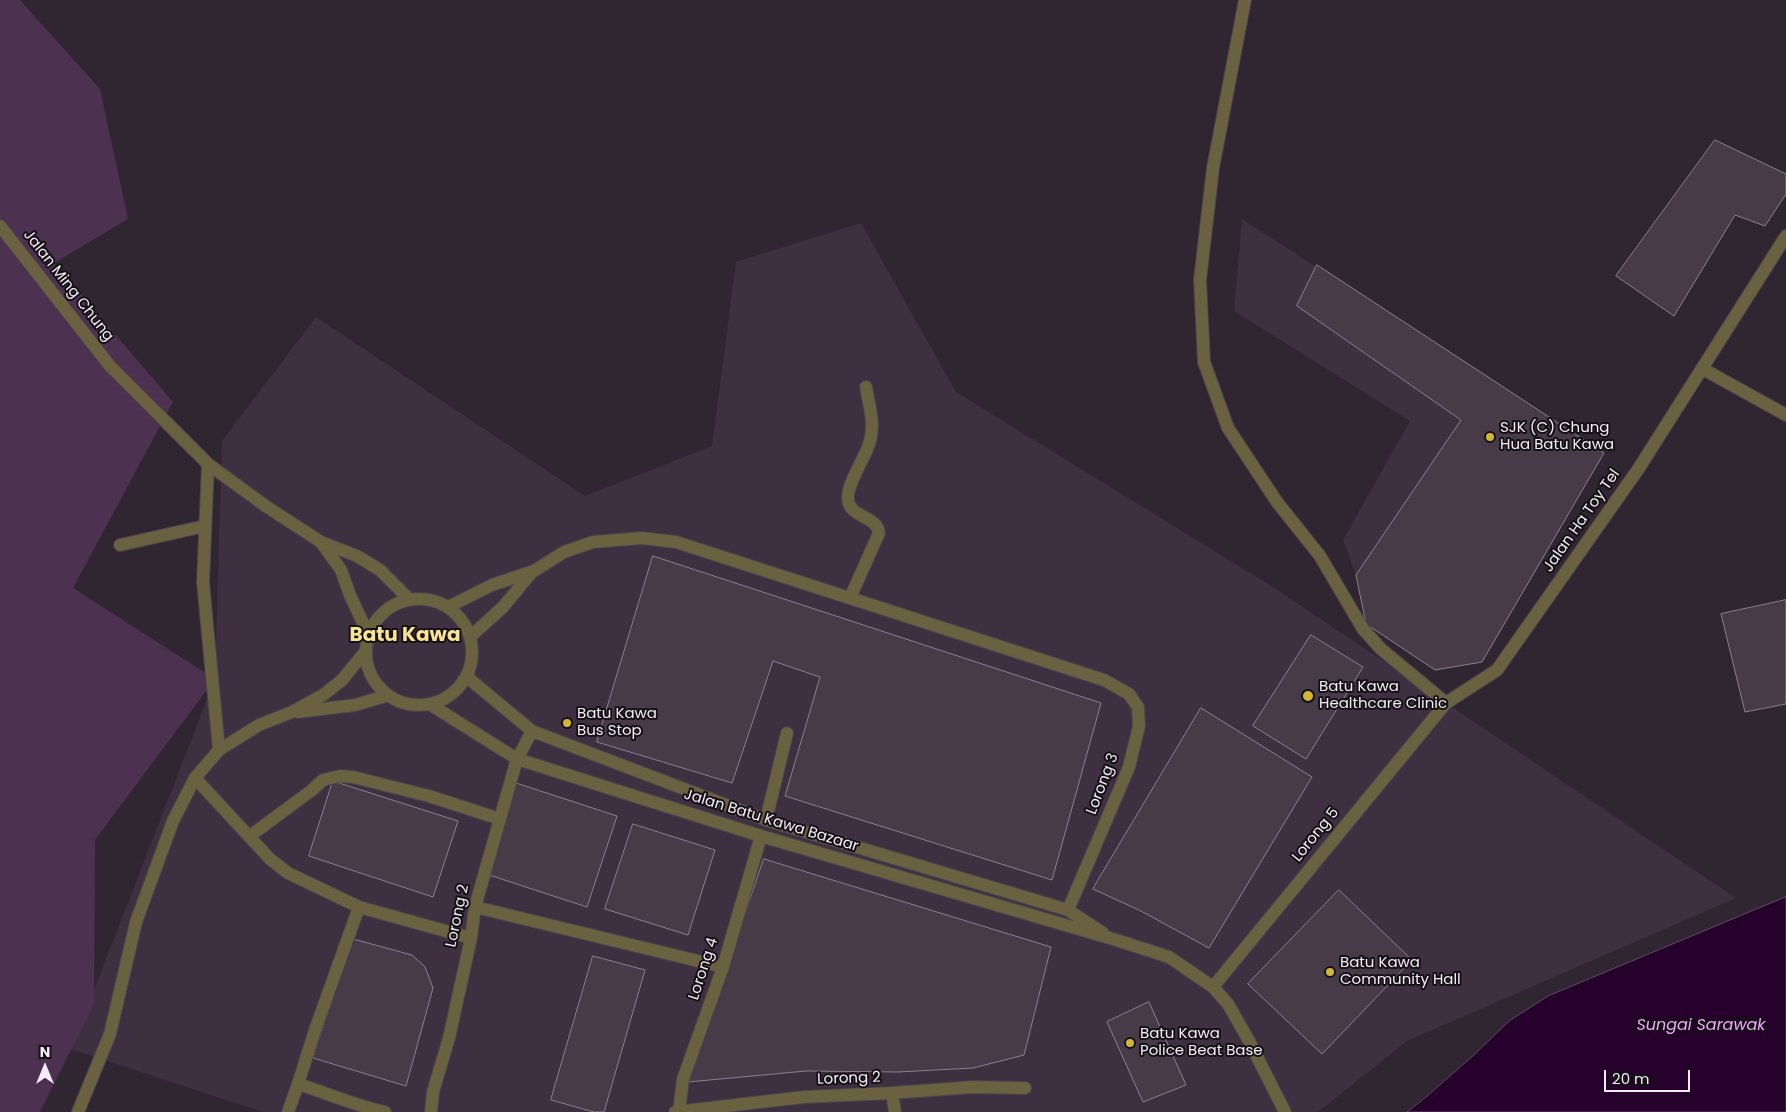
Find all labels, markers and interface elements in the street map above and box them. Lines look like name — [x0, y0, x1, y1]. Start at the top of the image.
street label: Jalan Ming Chung — [19, 227, 117, 345]
place label: SJK (C) Chung Hua Batu Kawa — [1500, 419, 1614, 454]
marker: SJK (C) Chung Hua Batu Kawa — [1484, 431, 1496, 443]
street label: Jalan Ha Toy Tel — [1540, 466, 1624, 576]
district label: Batu Kawa — [349, 624, 461, 648]
place label: Batu Kawa Healthcare Clinic — [1319, 678, 1447, 713]
marker: Batu Kawa Healthcare Clinic — [1301, 689, 1315, 703]
place label: Batu Kawa Bus Stop — [577, 705, 657, 740]
marker: Batu Kawa Bus Stop — [561, 717, 573, 729]
street label: Lorong 3 — [1083, 751, 1123, 817]
street label: Jalan Batu Kawa Bazaar — [682, 786, 860, 856]
street label: Lorong 5 — [1289, 804, 1343, 866]
street label: Lorong 2 — [443, 883, 473, 949]
street label: Lorong 4 — [685, 936, 723, 1002]
place label: Batu Kawa Community Hall — [1340, 954, 1461, 989]
marker: Batu Kawa Community Hall — [1324, 966, 1336, 978]
water label: Sungai Sarawak — [1636, 1016, 1766, 1036]
place label: Batu Kawa Police Beat Base — [1140, 1025, 1263, 1060]
marker: Batu Kawa Police Beat Base — [1124, 1037, 1136, 1049]
north arrow — [20, 1042, 70, 1092]
text: N — [40, 1042, 50, 1062]
scale bar — [1606, 1060, 1692, 1092]
text: 20 m — [1612, 1068, 1650, 1089]
street label: Lorong 2 — [817, 1069, 881, 1089]

